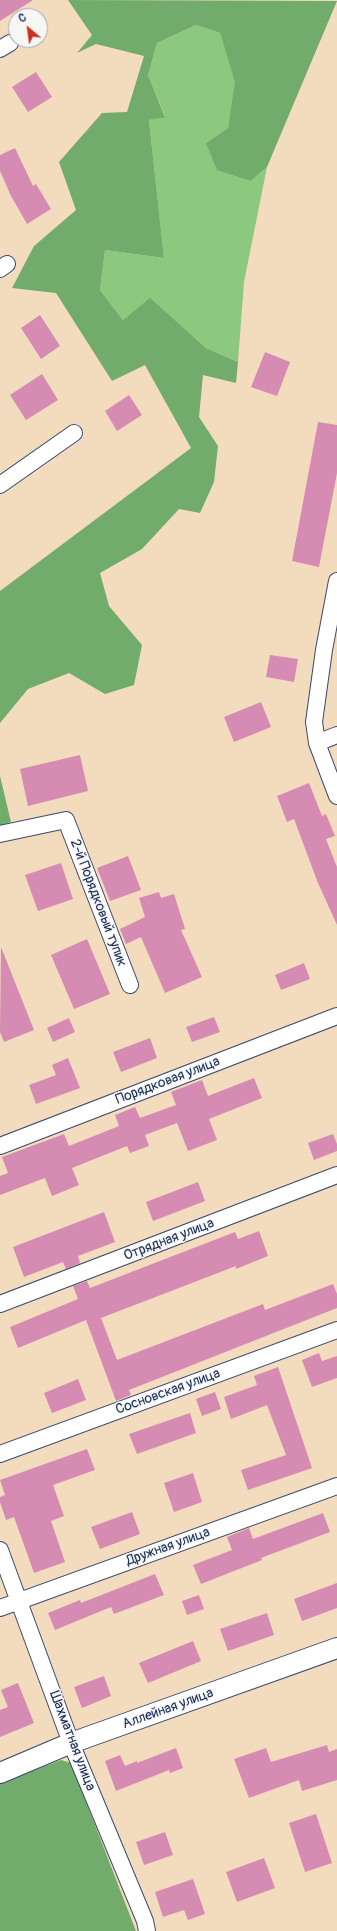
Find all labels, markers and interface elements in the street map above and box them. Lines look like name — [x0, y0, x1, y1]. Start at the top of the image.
north arrow — [8, 8, 48, 48]
text: С — [16, 11, 29, 25]
street label: 2-й Порядковый тупик — [66, 837, 130, 969]
street label: Порядковая улица — [114, 1053, 222, 1109]
street label: Отрядная улица — [121, 1215, 217, 1265]
street label: Сосновская улица — [113, 1365, 223, 1419]
street label: Дружная улица — [124, 1524, 212, 1570]
street label: Аллейная улица — [120, 1685, 216, 1733]
street label: Шахматная улица — [45, 1689, 99, 1793]

